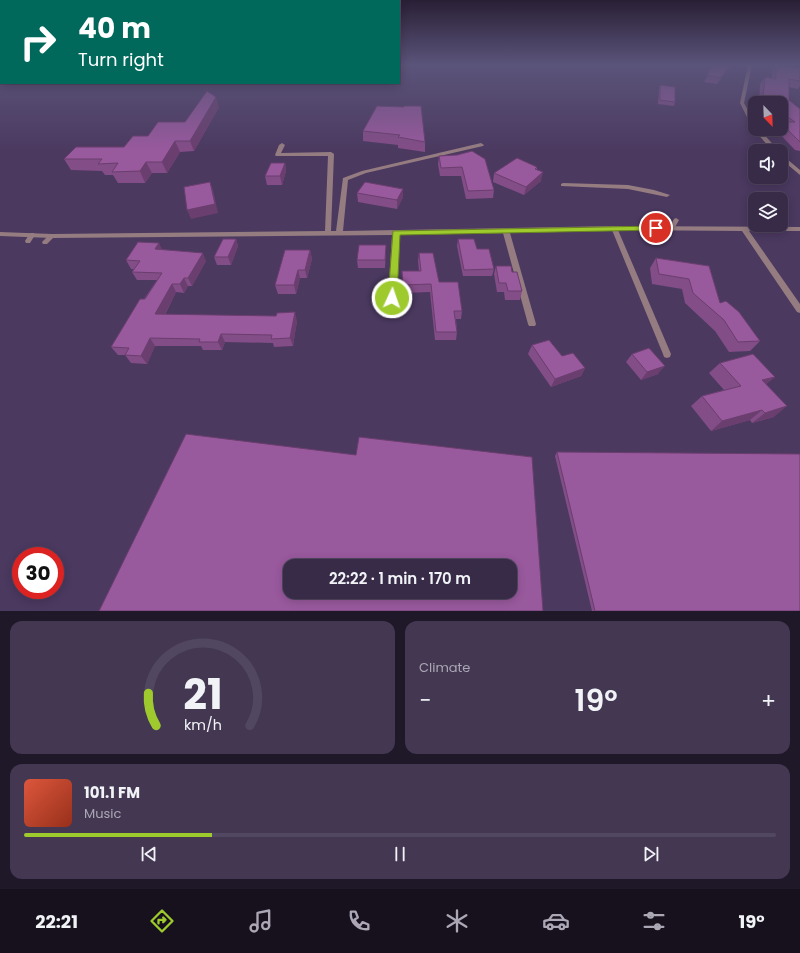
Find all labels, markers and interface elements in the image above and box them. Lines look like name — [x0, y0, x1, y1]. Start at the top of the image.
text: 40 m — [78, 9, 151, 48]
icon: right — [12, 16, 64, 68]
text: Turn right — [78, 47, 164, 72]
north arrow — [748, 96, 788, 136]
map controls — [748, 96, 788, 232]
button: sound — [748, 144, 788, 184]
button: layers — [748, 192, 788, 232]
pin — [639, 211, 673, 245]
icon: arrive — [645, 217, 667, 239]
position arrow — [371, 277, 413, 319]
speed limit sign: 30 — [12, 547, 64, 599]
text: 22:22 · 1 min · 170 m — [329, 568, 471, 589]
text: Climate — [419, 658, 470, 677]
text: 21 — [183, 664, 222, 723]
text: 19° — [575, 679, 618, 722]
text: − — [419, 685, 431, 716]
text: + — [761, 685, 776, 716]
text: km/h — [183, 714, 222, 734]
text: 101.1 FM — [84, 782, 140, 803]
text: Music — [84, 804, 121, 823]
icon: previous — [138, 843, 160, 865]
icon: pause — [389, 843, 411, 865]
icon: next — [640, 843, 662, 865]
icon: directions — [148, 907, 176, 935]
icon: music — [247, 907, 275, 935]
icon: phone — [345, 907, 373, 935]
icon: climate — [443, 907, 471, 935]
icon: car — [542, 907, 570, 935]
icon: filters — [640, 907, 668, 935]
text: 22:21 — [35, 909, 78, 934]
text: 19° — [739, 909, 765, 934]

